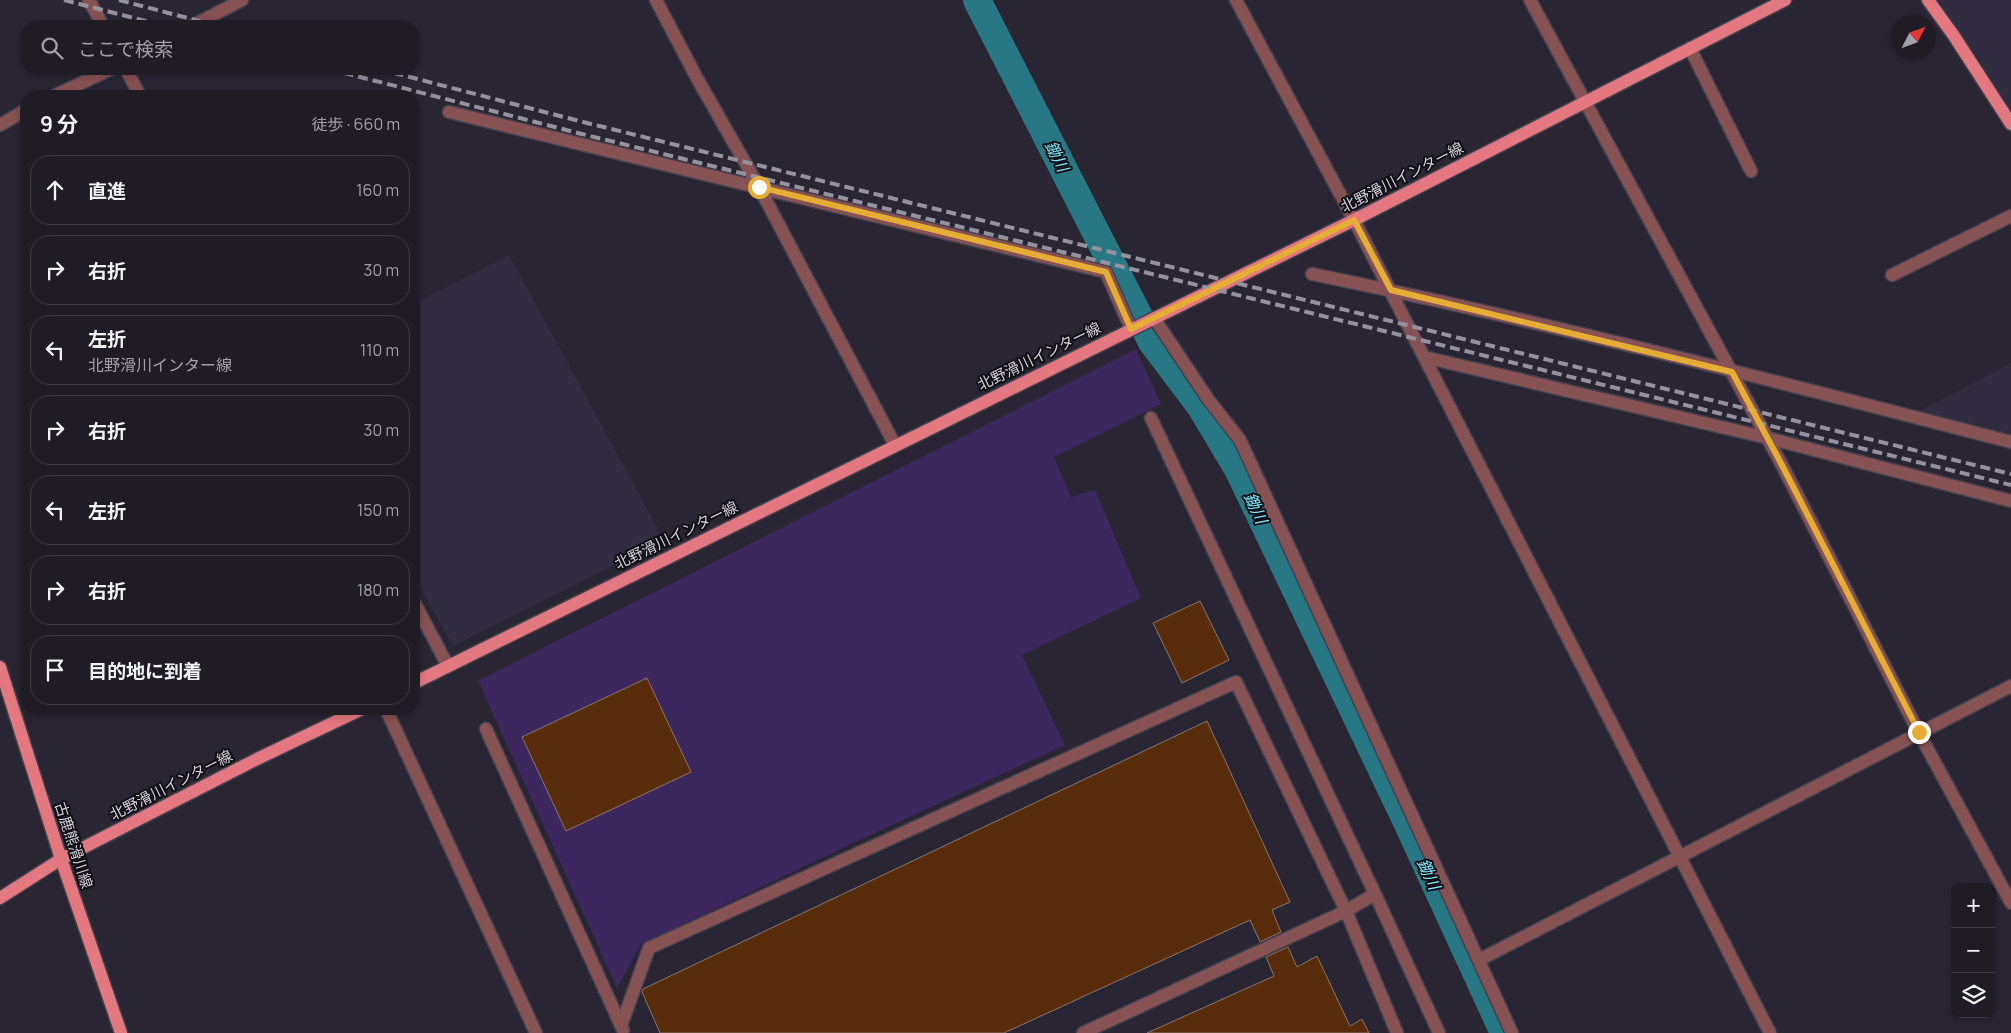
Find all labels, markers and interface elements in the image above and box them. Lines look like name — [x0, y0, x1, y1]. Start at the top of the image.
north arrow — [1891, 15, 1936, 60]
search box — [20, 20, 420, 75]
icon: search — [38, 34, 66, 62]
text: ここで検索 — [78, 36, 173, 62]
text: 9 分 — [40, 110, 78, 138]
text: 徒歩 · 660 m — [312, 113, 400, 135]
water label: 鋤川 — [1040, 137, 1075, 177]
street label: 北野滑川インター線 — [1337, 137, 1467, 217]
icon: ahead — [41, 176, 69, 204]
route start — [748, 176, 771, 199]
text: 直進 — [88, 178, 126, 204]
text: 160 m — [356, 179, 399, 201]
icon: right — [41, 256, 69, 284]
text: 右折 — [88, 258, 126, 284]
text: 30 m — [364, 259, 399, 281]
street label: 北野滑川インター線 — [974, 317, 1104, 395]
text: 左折 — [88, 326, 126, 352]
icon: left — [41, 336, 69, 364]
text: 110 m — [360, 339, 399, 361]
text: 北野滑川インター線 — [88, 354, 232, 376]
icon: right — [41, 416, 69, 444]
text: 右折 — [88, 418, 126, 444]
text: 30 m — [364, 419, 399, 441]
water label: 鋤川 — [1239, 489, 1274, 529]
icon: left — [41, 496, 69, 524]
street label: 北野滑川インター線 — [611, 496, 741, 574]
text: 左折 — [88, 498, 126, 524]
text: 150 m — [357, 499, 399, 521]
icon: right — [41, 576, 69, 604]
text: 右折 — [88, 578, 126, 604]
text: 180 m — [357, 579, 399, 601]
icon: arrive — [41, 656, 69, 684]
text: 目的地に到着 — [88, 658, 202, 684]
route end — [1908, 721, 1931, 744]
street label: 北野滑川インター線 — [106, 745, 236, 825]
street label: 古鹿熊滑川線 — [50, 799, 98, 891]
water label: 鋤川 — [1412, 855, 1447, 895]
map controls — [1951, 883, 1996, 1018]
button: + — [1951, 883, 1996, 928]
button: − — [1951, 928, 1996, 973]
button: layers — [1951, 973, 1996, 1018]

